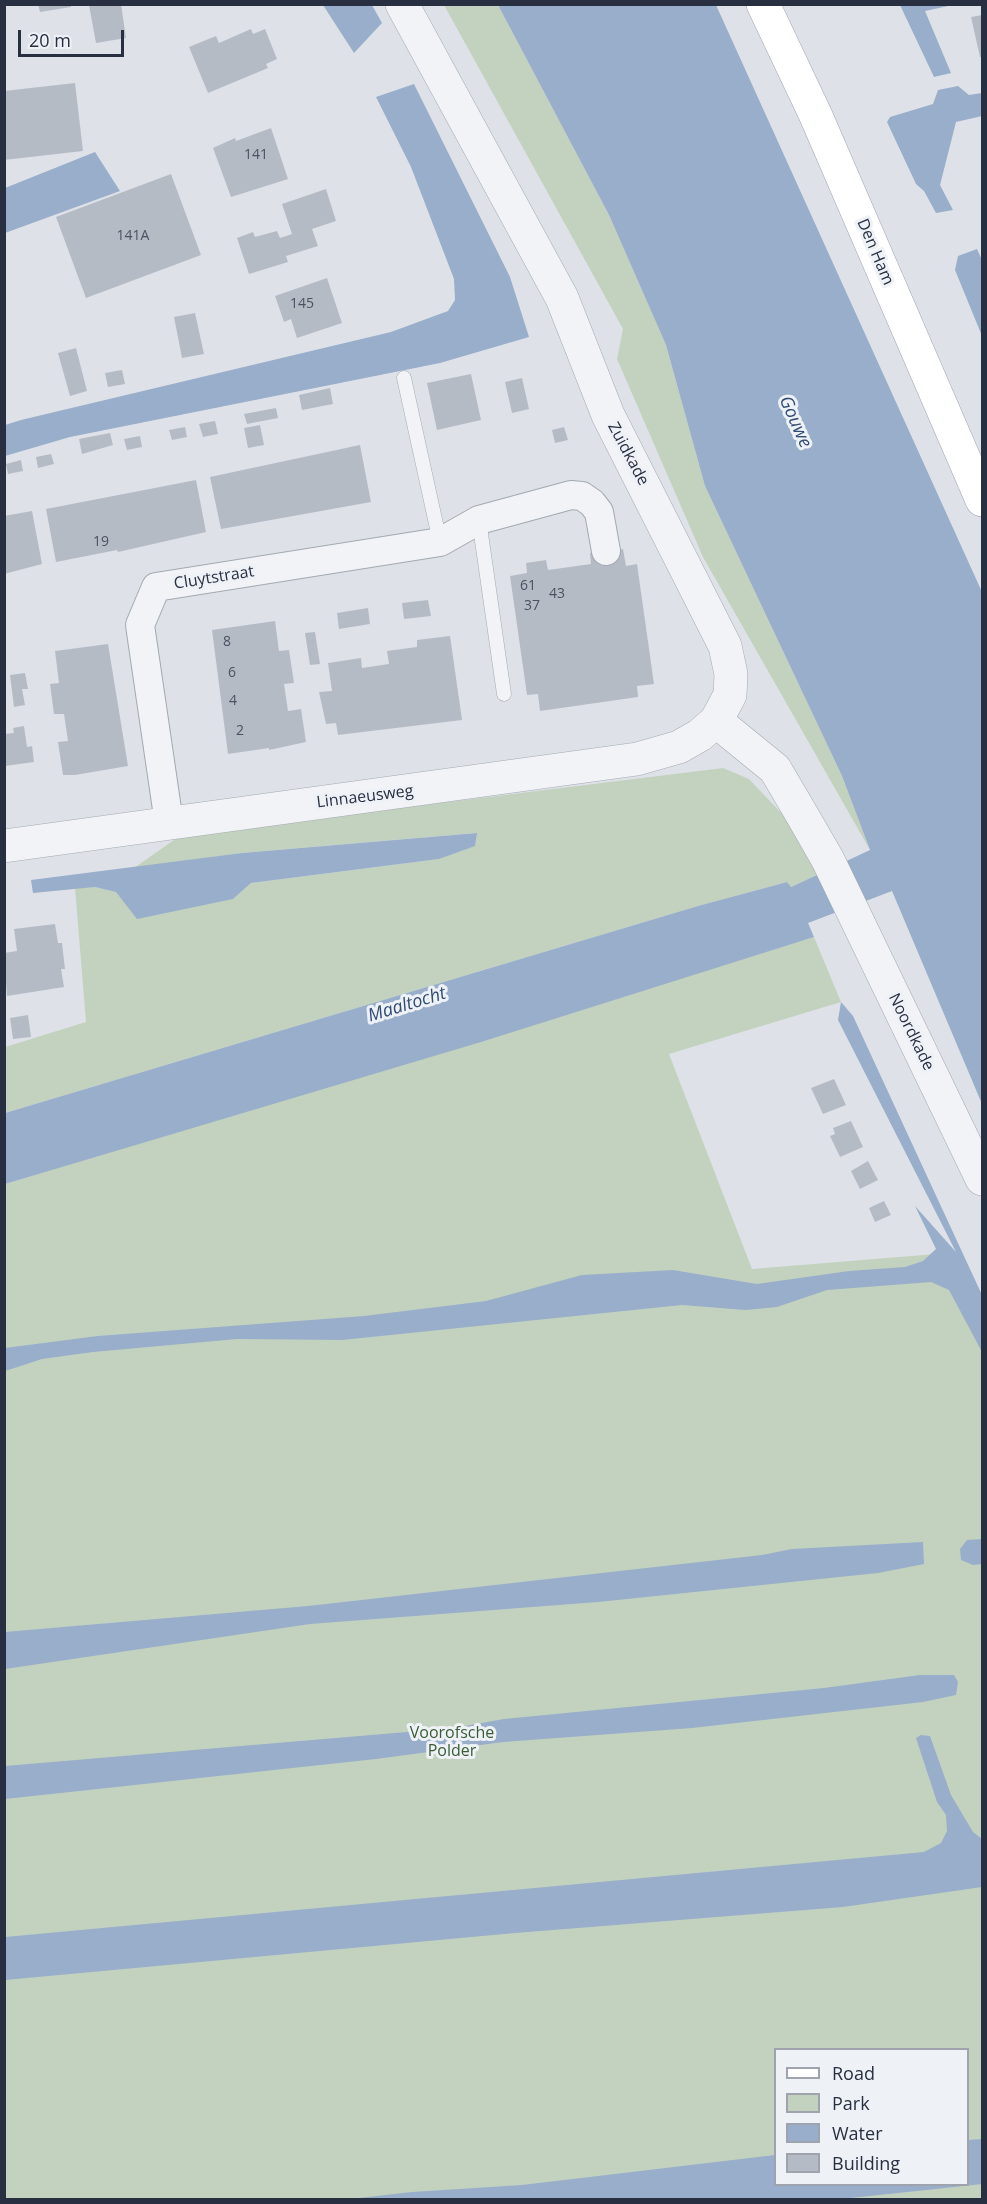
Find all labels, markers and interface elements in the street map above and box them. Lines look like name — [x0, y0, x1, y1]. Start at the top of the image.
scale bar — [21, 18, 128, 56]
text: 20 m — [29, 28, 71, 52]
house number: 141 — [244, 147, 268, 163]
street label: Den Ham — [852, 216, 898, 288]
house number: 141A — [117, 228, 149, 244]
house number: 145 — [290, 296, 314, 312]
water label: Gouwe — [774, 393, 816, 451]
street label: Zuidkade — [603, 419, 653, 489]
house number: 19 — [93, 534, 109, 550]
street label: Cluytstraat — [172, 562, 256, 594]
house number: 61 — [520, 578, 536, 594]
house number: 43 — [549, 586, 565, 602]
house number: 37 — [524, 598, 540, 614]
house number: 8 — [223, 634, 231, 650]
house number: 6 — [228, 665, 236, 681]
house number: 4 — [229, 693, 237, 709]
house number: 2 — [236, 723, 244, 739]
street label: Linnaeusweg — [315, 782, 415, 812]
water label: Maaltocht — [365, 983, 449, 1027]
street label: Noordkade — [884, 990, 938, 1074]
park label: Voorofsche Polder — [410, 1723, 494, 1761]
legend — [774, 2048, 969, 2186]
text: Road — [832, 2061, 875, 2085]
text: Park — [832, 2091, 870, 2115]
text: Water — [832, 2121, 883, 2145]
text: Building — [832, 2151, 900, 2175]

